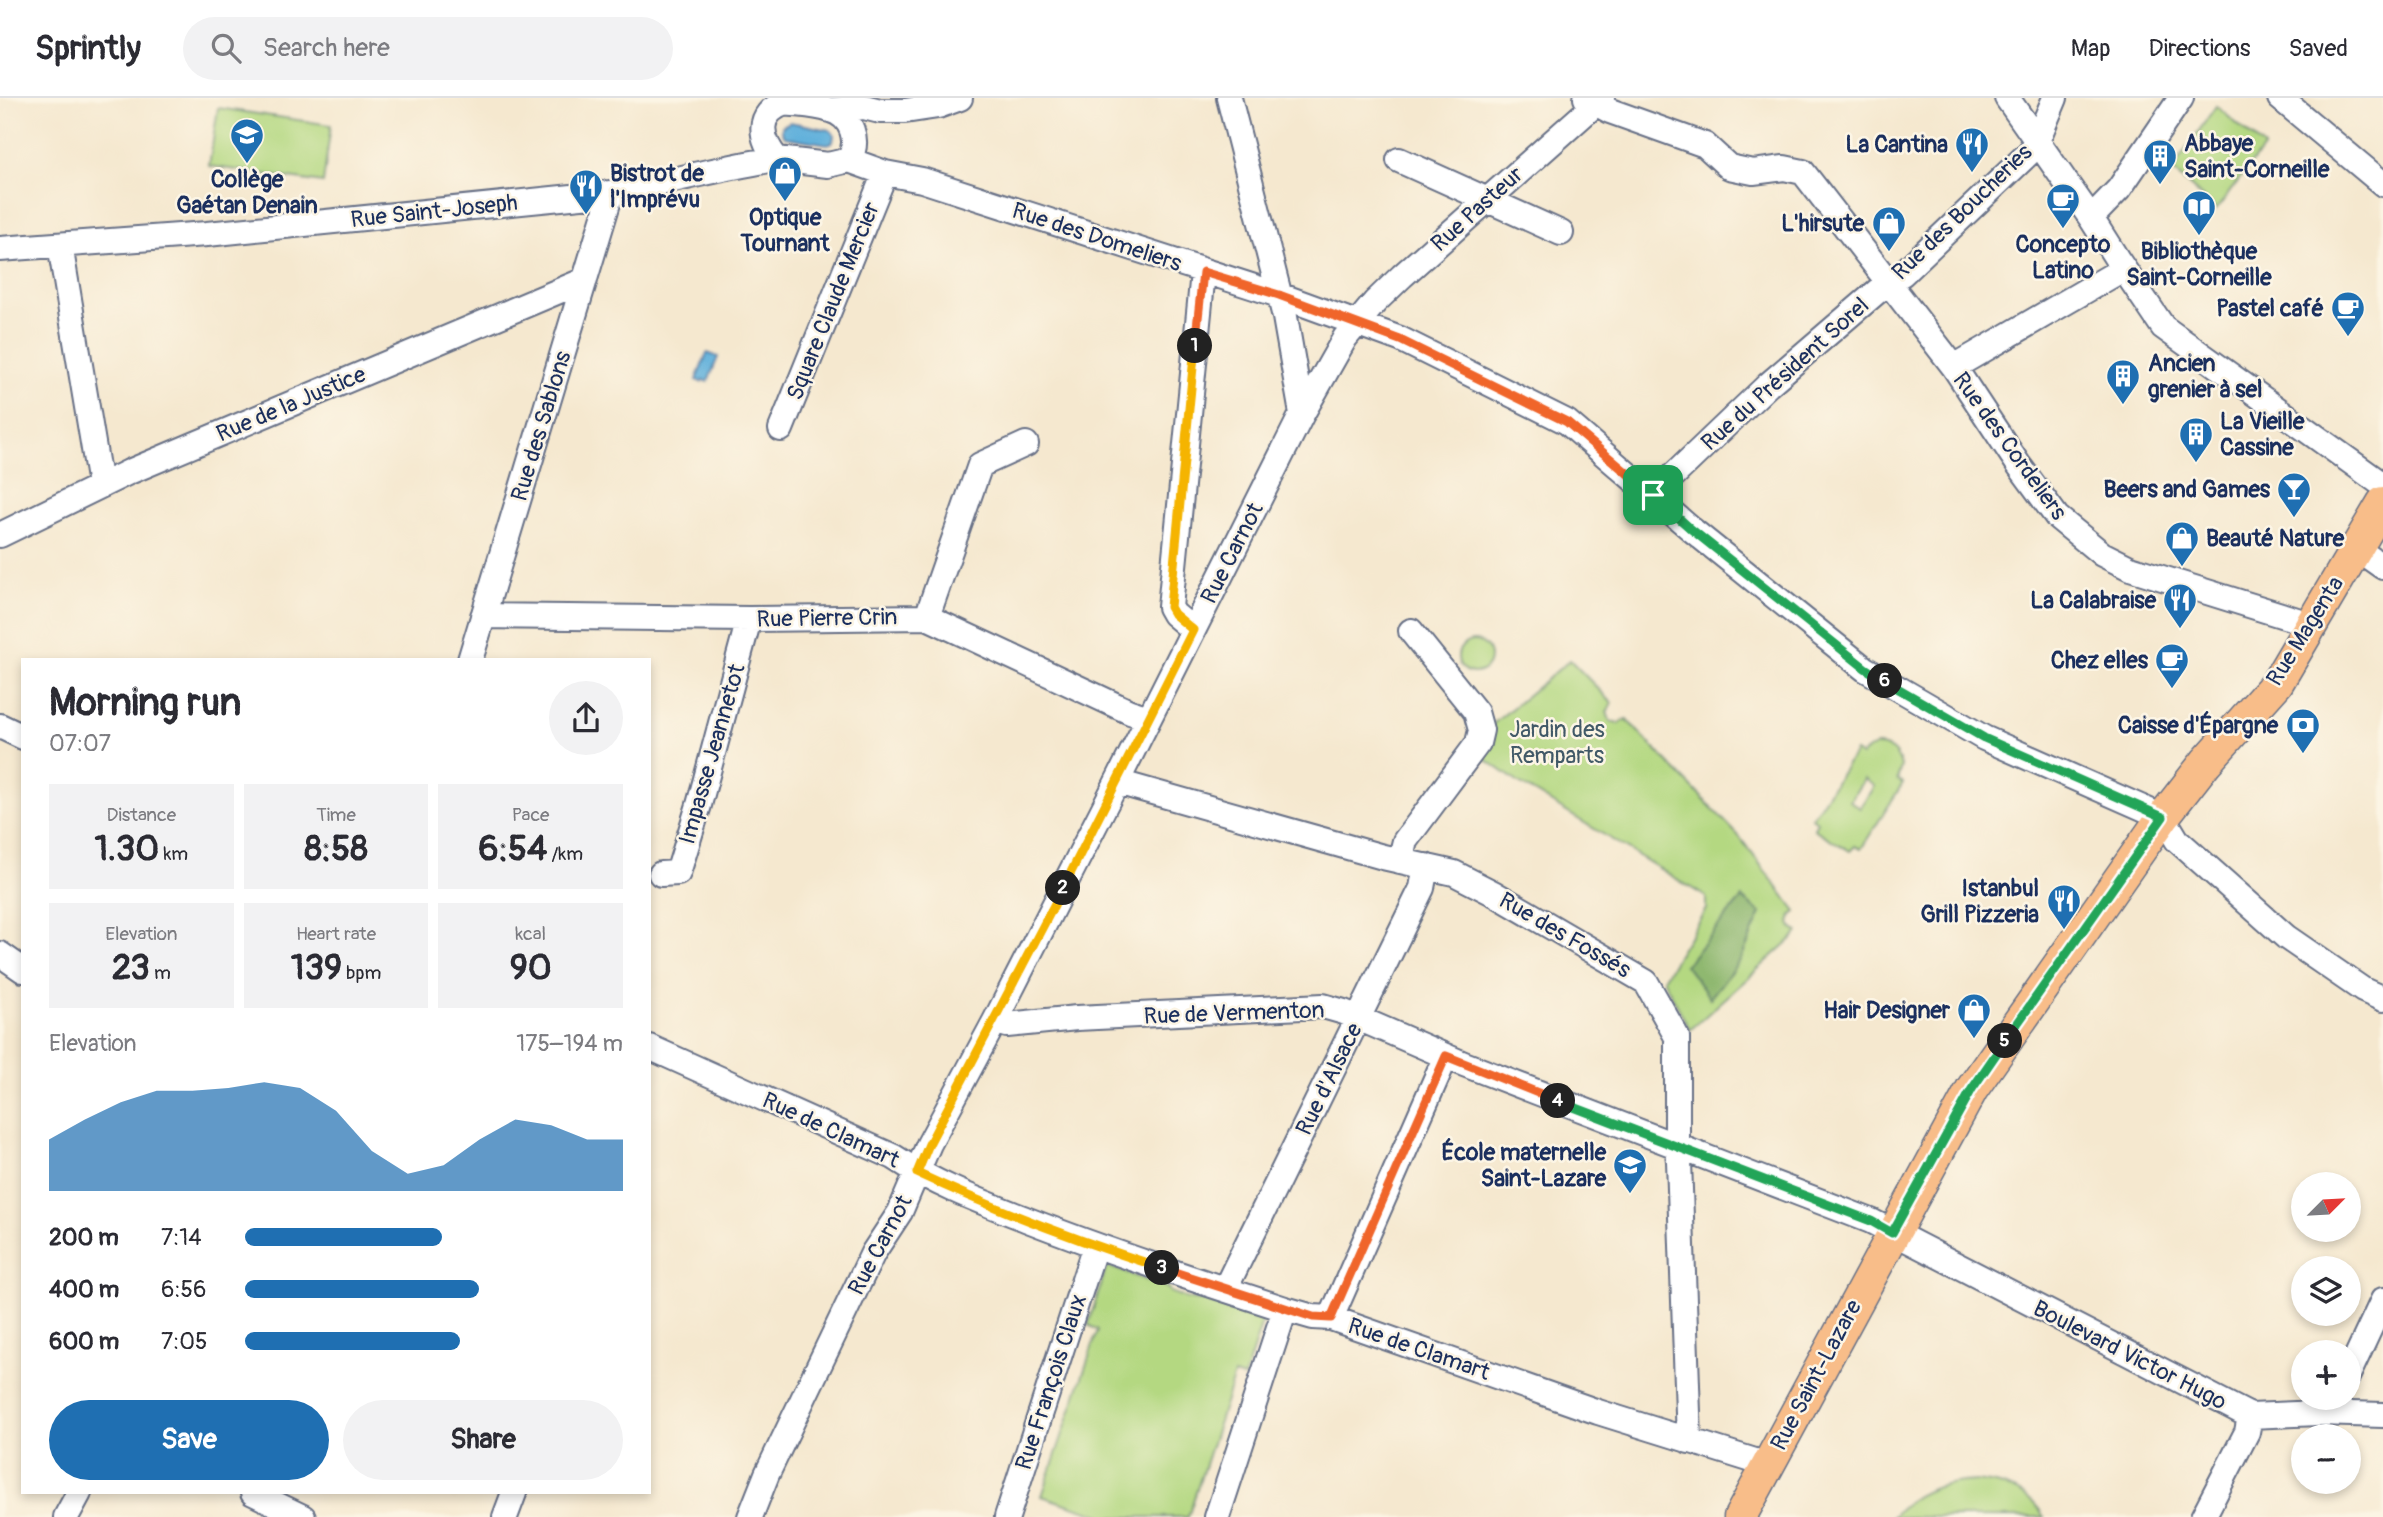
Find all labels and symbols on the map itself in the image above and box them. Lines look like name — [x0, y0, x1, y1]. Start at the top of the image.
school or university icon: Collège Gaétan Denain — [228, 116, 266, 165]
restaurant icon: La Cantina — [1953, 125, 1991, 174]
place label: Abbaye Saint-Corneille — [2184, 129, 2330, 184]
place label: La Cantina — [1846, 130, 1948, 159]
building icon: Abbaye Saint-Corneille — [2141, 137, 2179, 186]
street label: Rue des Boucheries — [1886, 138, 2038, 286]
shop icon: Optique Tournant — [766, 154, 804, 203]
place label: Bistrot de l'Imprévu — [610, 159, 705, 214]
street label: Rue Pasteur — [1425, 160, 1529, 258]
place label: Collège Gaétan Denain — [176, 165, 318, 220]
restaurant icon: Bistrot de l'Imprévu — [567, 167, 605, 216]
cafe icon: Concepto Latino — [2044, 181, 2082, 230]
street label: Rue Saint-Joseph — [349, 188, 519, 234]
library icon: Bibliothèque Saint-Corneille — [2180, 188, 2218, 237]
street label: Rue des Domeliers — [1009, 196, 1185, 278]
street label: Square Claude Mercier — [780, 198, 886, 404]
place label: Optique Tournant — [740, 203, 830, 258]
shop icon: L'hirsute — [1870, 204, 1908, 253]
place label: L'hirsute — [1781, 209, 1865, 238]
place label: Concepto Latino — [2016, 230, 2111, 285]
place label: Bibliothèque Saint-Corneille — [2126, 237, 2272, 292]
cafe icon: Pastel café — [2329, 289, 2367, 338]
street label: Rue du Président Sorel — [1695, 291, 1875, 457]
place label: Pastel café — [2216, 294, 2324, 323]
pin: 1 — [1178, 328, 1212, 364]
street label: Rue des Sablons — [504, 348, 578, 504]
place label: Ancien grenier à sel — [2148, 349, 2262, 404]
building icon: Ancien grenier à sel — [2104, 357, 2142, 406]
street label: Rue de la Justice — [212, 359, 371, 449]
street label: Rue des Cordeliers — [1947, 366, 2073, 526]
place label: La Vieille Cassine — [2220, 407, 2305, 462]
building icon: La Vieille Cassine — [2177, 415, 2215, 464]
pin — [1623, 465, 1683, 525]
bar icon: Beers and Games — [2275, 470, 2313, 519]
place label: Beers and Games — [2104, 475, 2271, 504]
street label: Rue Carnot — [1194, 497, 1270, 608]
shop icon: Beauté Nature — [2163, 519, 2201, 568]
place label: Beauté Nature — [2206, 524, 2345, 553]
street label: Rue Magenta — [2260, 571, 2350, 691]
restaurant icon: La Calabraise — [2161, 581, 2199, 630]
place label: La Calabraise — [2030, 586, 2157, 615]
street label: Rue Pierre Crin — [756, 602, 898, 634]
cafe icon: Chez elles — [2153, 641, 2191, 690]
place label: Chez elles — [2051, 646, 2149, 675]
street label: Impasse Jeannetot — [672, 660, 752, 847]
pin: 6 — [1868, 664, 1902, 698]
bank icon: Caisse d'Épargne — [2284, 706, 2322, 755]
place label: Caisse d'Épargne — [2118, 711, 2279, 740]
park label: Jardin des Remparts — [1509, 715, 1605, 770]
pin: 2 — [1046, 870, 1080, 906]
place label: Istanbul Grill Pizzeria — [1920, 874, 2039, 929]
restaurant icon: Istanbul Grill Pizzeria — [2045, 882, 2083, 931]
street label: Rue des Fossés — [1494, 886, 1636, 984]
shop icon: Hair Designer — [1955, 991, 1993, 1040]
street label: Rue de Vermenton — [1143, 995, 1325, 1031]
place label: Hair Designer — [1823, 996, 1951, 1025]
street label: Rue d'Alsace — [1289, 1017, 1369, 1140]
pin: 5 — [1988, 1024, 2022, 1058]
pin: 4 — [1540, 1084, 1576, 1118]
street label: Rue de Clamart — [758, 1086, 905, 1175]
place label: École maternelle Saint-Lazare — [1441, 1138, 1607, 1193]
school or university icon: École maternelle Saint-Lazare — [1611, 1146, 1649, 1195]
north arrow — [2291, 1172, 2361, 1242]
street label: Rue Carnot — [842, 1189, 919, 1300]
pin: 3 — [1144, 1250, 1180, 1286]
street label: Rue François Claux — [1009, 1291, 1093, 1473]
street label: Rue Saint-Lazare — [1764, 1294, 1868, 1455]
street label: Boulevard Victor Hugo — [2028, 1294, 2232, 1416]
street label: Rue de Clamart — [1344, 1311, 1494, 1387]

